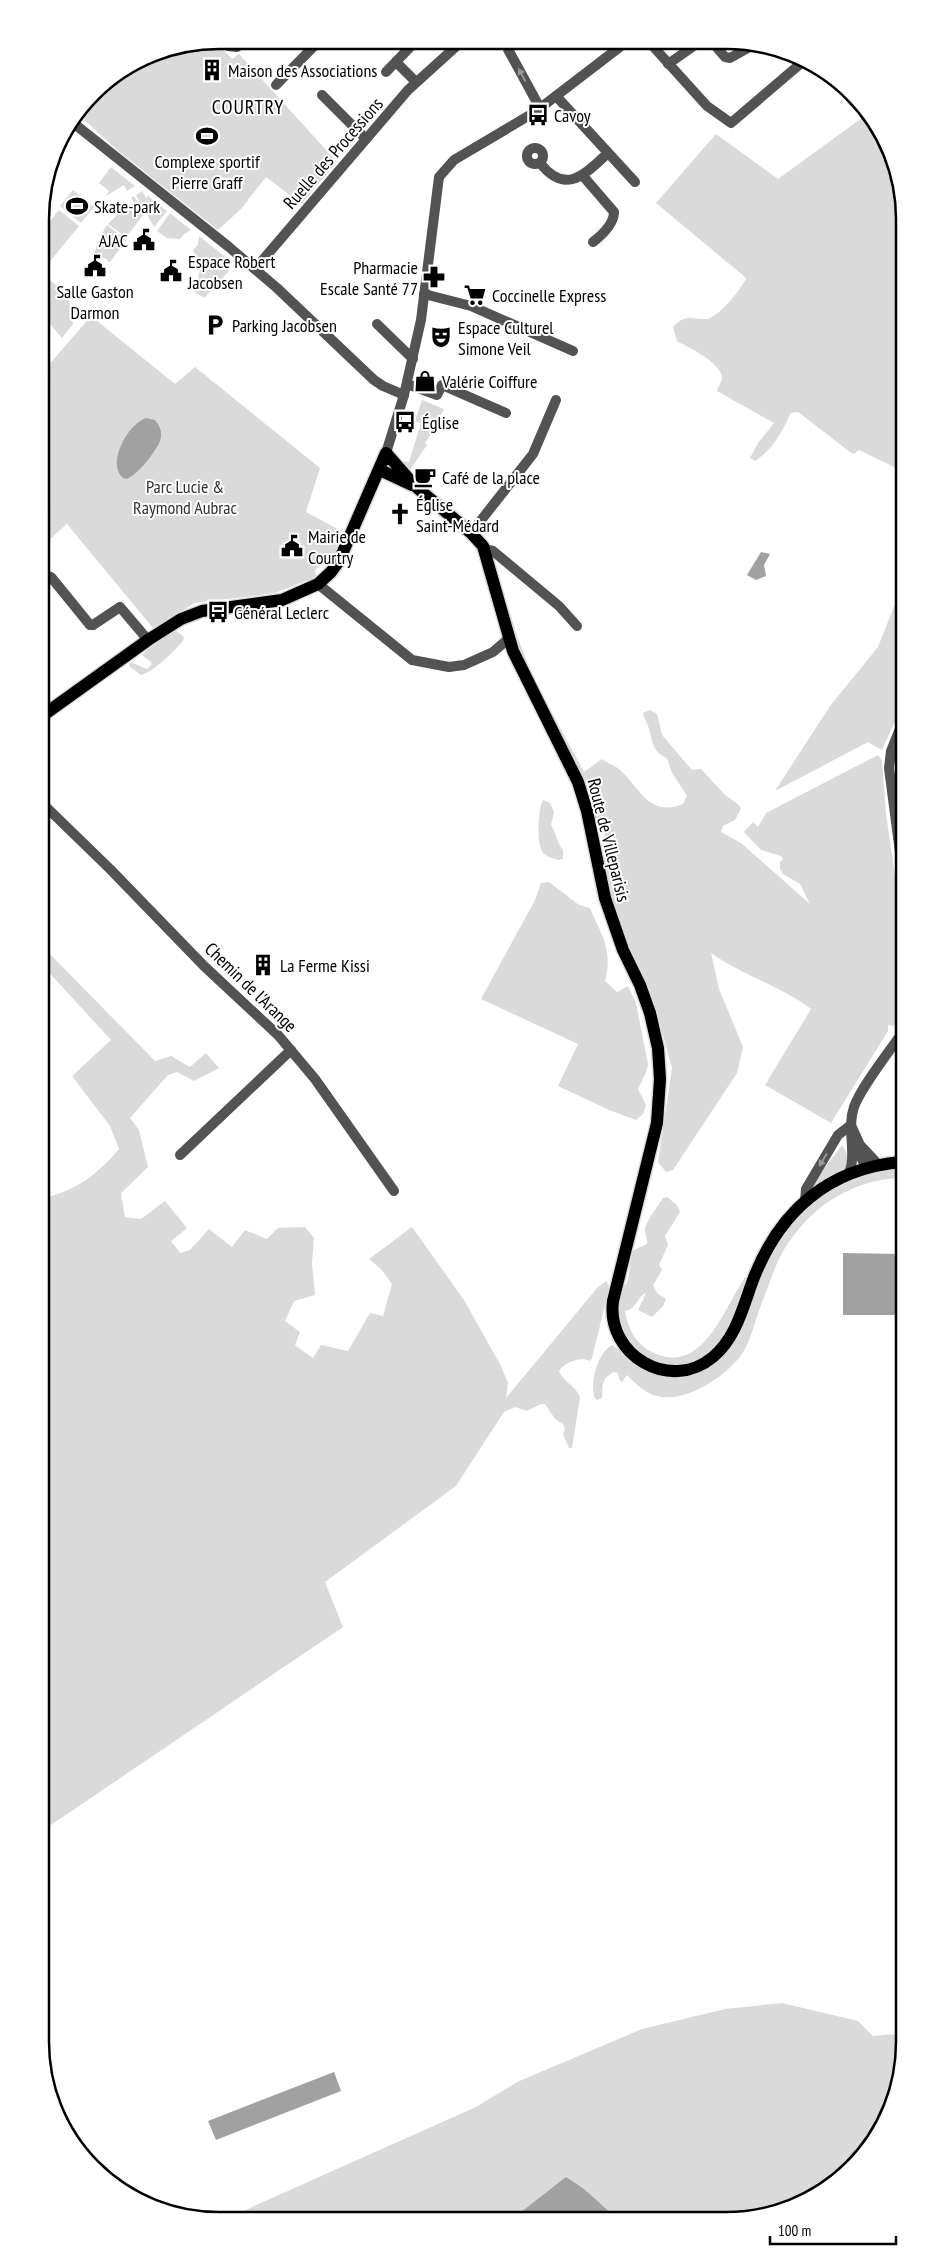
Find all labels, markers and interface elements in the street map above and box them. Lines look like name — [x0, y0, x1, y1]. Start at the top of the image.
building icon: Maison des Associations — [199, 57, 225, 83]
place label: Maison des Associations — [228, 59, 377, 82]
one-way arrow — [518, 68, 526, 82]
street label: Ruelle des Processions — [278, 92, 388, 214]
district label: COURTRY — [212, 94, 284, 120]
bus stop icon: Cavoy — [525, 102, 551, 128]
place label: Cavoy — [554, 104, 591, 127]
sports icon: Complexe sportif Pierre Graff — [194, 123, 220, 149]
place label: Complexe sportif Pierre Graff — [154, 150, 261, 194]
sports icon: Skate-park — [64, 193, 90, 219]
place label: Skate-park — [94, 195, 160, 218]
public building icon: AJAC — [131, 227, 157, 253]
place label: AJAC — [99, 229, 128, 252]
place label: Espace Robert Jacobsen — [187, 250, 276, 294]
public building icon: Salle Gaston Darmon — [82, 253, 108, 279]
place label: Pharmacie Escale Santé 77 — [320, 256, 418, 300]
public building icon: Espace Robert Jacobsen — [158, 258, 184, 284]
pharmacy icon: Pharmacie Escale Santé 77 — [421, 264, 447, 290]
place label: Salle Gaston Darmon — [56, 280, 134, 324]
supermarket icon: Coccinelle Express — [462, 282, 488, 308]
place label: Coccinelle Express — [492, 284, 606, 307]
parking icon: Parking Jacobsen — [202, 312, 228, 338]
place label: Parking Jacobsen — [232, 314, 337, 337]
place label: Espace Culturel Simone Veil — [458, 316, 554, 360]
theatre icon: Espace Culturel Simone Veil — [428, 324, 454, 350]
shop icon: Valérie Coiffure — [412, 368, 438, 394]
place label: Valérie Coiffure — [441, 370, 537, 393]
bus stop icon: Église — [392, 409, 418, 435]
place label: Église — [422, 411, 459, 434]
cafe icon: Café de la place — [412, 464, 438, 490]
place label: Café de la place — [442, 466, 540, 489]
park label: Parc Lucie & Raymond Aubrac — [133, 475, 237, 519]
place label: Église Saint-Médard — [416, 493, 499, 537]
church icon: Église Saint-Médard — [387, 501, 413, 527]
place label: Mairie de Courtry — [308, 525, 366, 569]
public building icon: Mairie de Courtry — [279, 533, 305, 559]
bus stop icon: Général Leclerc — [205, 599, 231, 625]
place label: Général Leclerc — [234, 601, 330, 624]
street label: Route de Villeparisis — [583, 776, 635, 904]
street label: Chemin de l'Arange — [200, 937, 302, 1037]
building icon: La Ferme Kissi — [250, 952, 276, 978]
place label: La Ferme Kissi — [280, 954, 370, 977]
one-way arrow — [819, 1154, 828, 1167]
scale bar — [770, 2214, 896, 2246]
text: 100 m — [778, 2221, 811, 2240]

